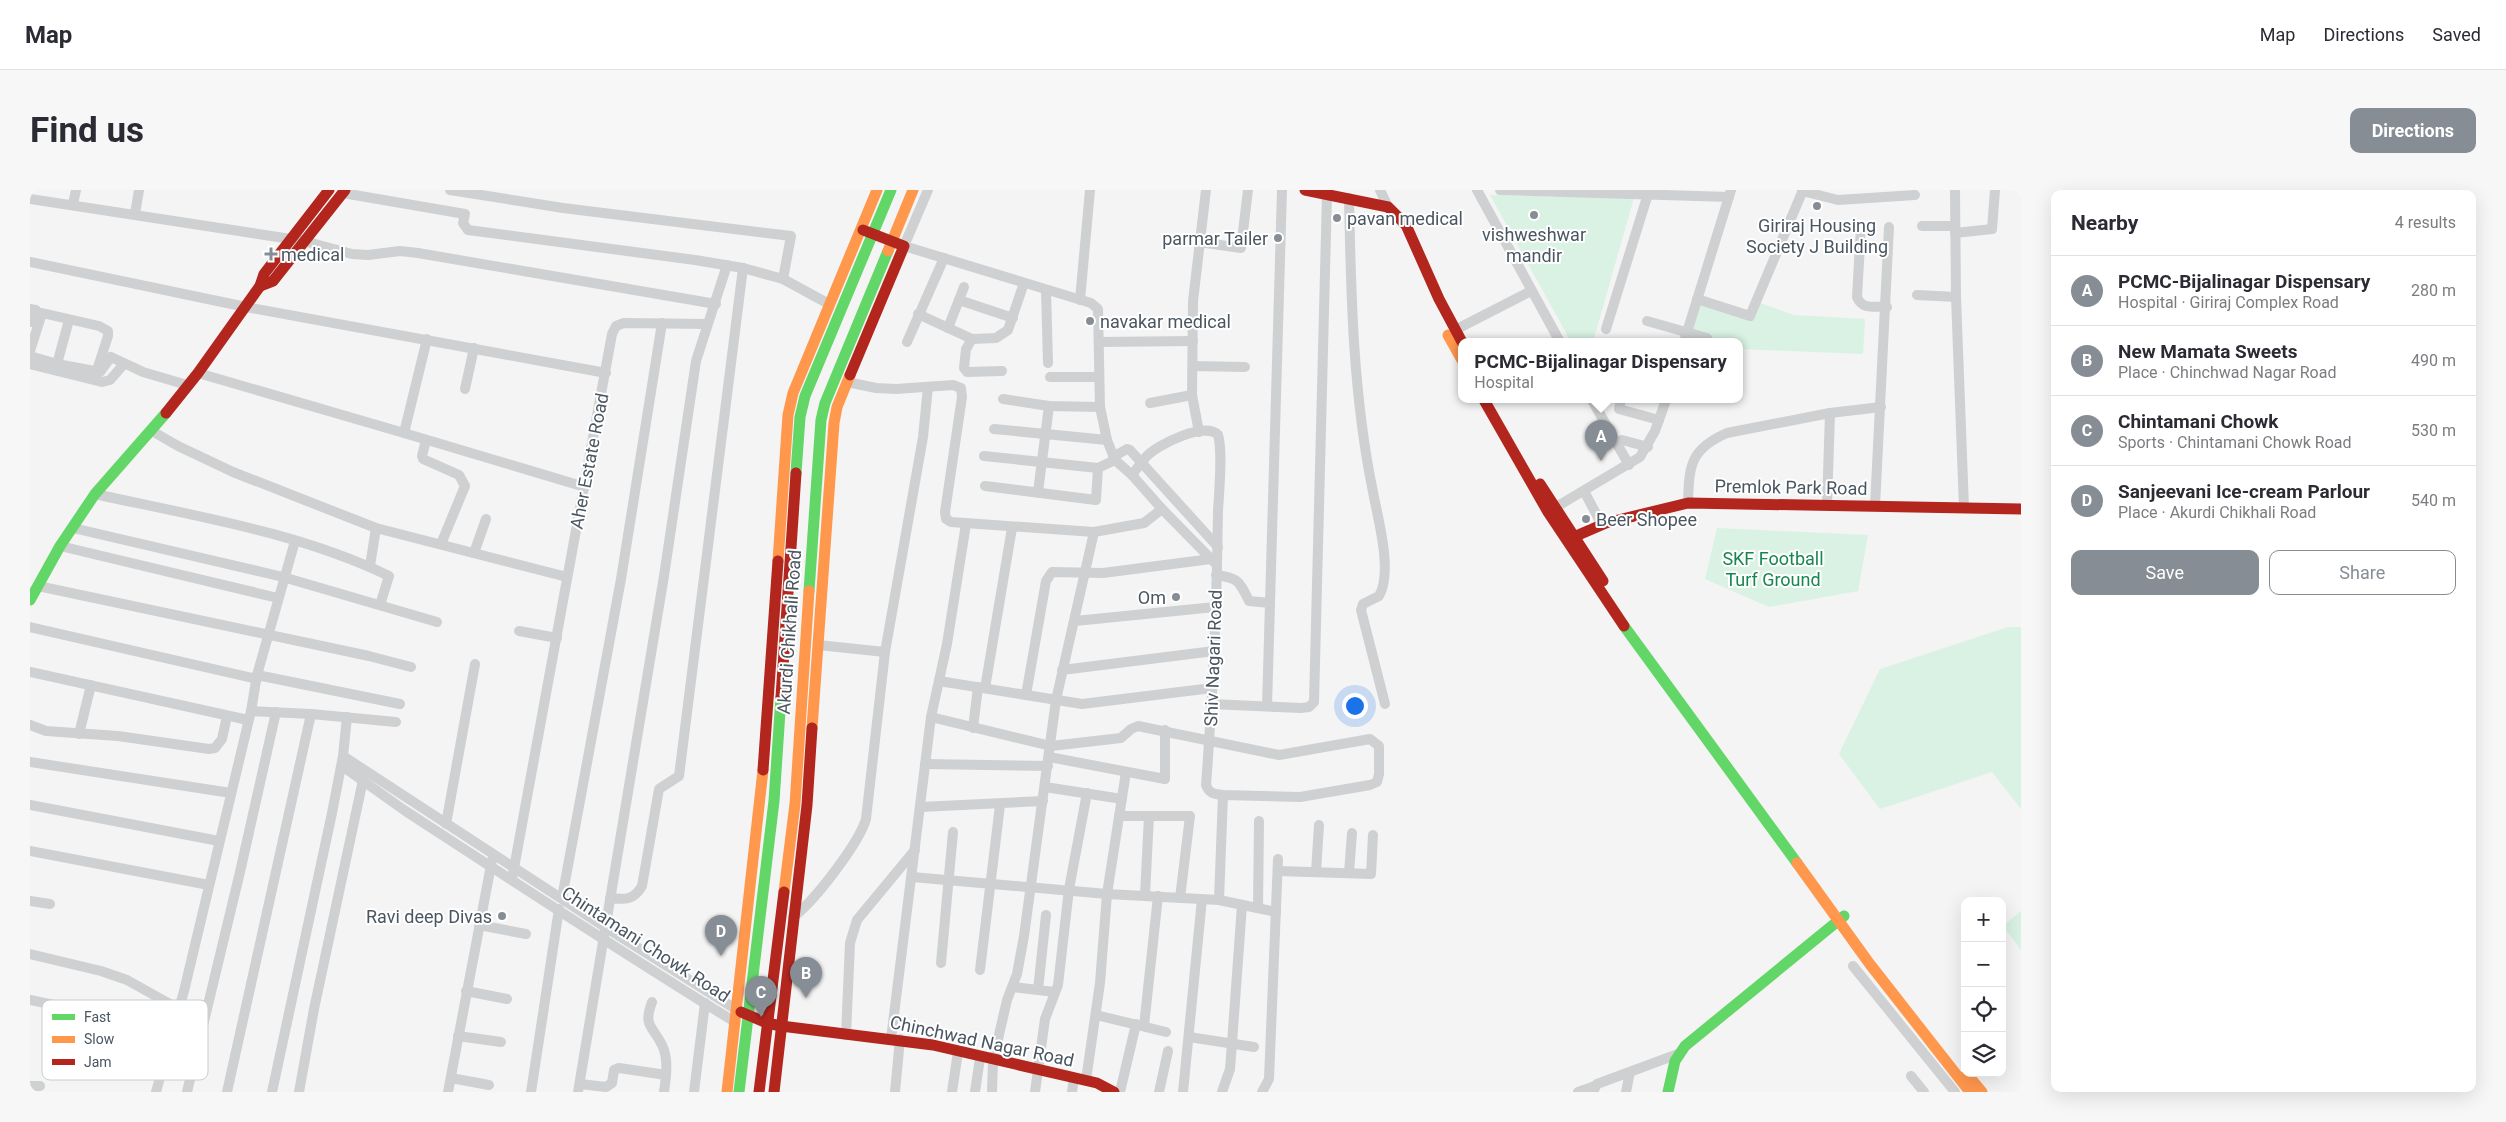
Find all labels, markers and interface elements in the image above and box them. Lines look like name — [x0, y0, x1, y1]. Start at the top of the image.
text: Map — [25, 21, 72, 49]
text: Map — [2260, 24, 2295, 45]
text: Directions — [2323, 24, 2404, 45]
text: Saved — [2432, 24, 2481, 45]
button: Directions — [2350, 108, 2476, 153]
text: Find us — [30, 110, 144, 151]
marker: Giriraj Housing Society J Building — [1811, 200, 1823, 212]
place label: pavan medical — [1347, 208, 1463, 229]
marker: vishweshwar mandir — [1528, 209, 1540, 221]
text: Nearby — [2071, 211, 2138, 235]
marker: pavan medical — [1331, 212, 1343, 224]
text: 4 results — [2395, 213, 2456, 232]
place label: Giriraj Housing Society J Building — [1746, 215, 1888, 257]
place label: vishweshwar mandir — [1482, 224, 1586, 266]
place label: parmar Tailer — [1162, 228, 1268, 249]
marker: parmar Tailer — [1272, 232, 1284, 244]
place label: medical — [281, 244, 344, 265]
marker: medical — [265, 248, 277, 260]
text: PCMC-Bijalinagar Dispensary — [2118, 270, 2370, 293]
text: A — [2082, 281, 2092, 300]
text: 280 m — [2411, 281, 2456, 300]
text: Hospital · Giriraj Complex Road — [2118, 293, 2339, 312]
place label: navakar medical — [1100, 311, 1231, 332]
marker: navakar medical — [1084, 315, 1096, 327]
popup — [1458, 338, 1743, 403]
text: New Mamata Sweets — [2118, 340, 2297, 363]
text: PCMC-Bijalinagar Dispensary — [1474, 350, 1727, 373]
text: B — [2082, 351, 2092, 370]
text: 490 m — [2411, 351, 2456, 370]
text: Place · Chinchwad Nagar Road — [2118, 363, 2336, 382]
text: Hospital — [1474, 373, 1534, 392]
street label: Aher Estate Road — [566, 391, 612, 531]
text: Chintamani Chowk — [2118, 410, 2278, 433]
pin: A — [1585, 420, 1617, 461]
text: C — [2082, 421, 2092, 440]
text: 530 m — [2411, 421, 2456, 440]
text: Sports · Chintamani Chowk Road — [2118, 433, 2352, 452]
street label: Premlok Park Road — [1714, 475, 1868, 499]
text: Sanjeevani Ice-cream Parlour — [2118, 480, 2370, 503]
text: D — [2082, 491, 2092, 510]
text: 540 m — [2411, 491, 2456, 510]
text: Place · Akurdi Chikhali Road — [2118, 503, 2316, 522]
place label: Beer Shopee — [1596, 509, 1697, 530]
marker: Beer Shopee — [1580, 513, 1592, 525]
park label: SKF Football Turf Ground — [1722, 548, 1824, 590]
street label: Akurdi Chikhali Road — [773, 549, 805, 715]
button: Save — [2071, 550, 2259, 595]
button: Share — [2269, 550, 2456, 595]
place label: Om — [1138, 587, 1166, 608]
street label: Shiv Nagari Road — [1200, 589, 1226, 727]
marker: Om — [1170, 591, 1182, 603]
your location — [1342, 693, 1368, 719]
street label: Chintamani Chowk Road — [558, 882, 734, 1006]
map controls — [1961, 897, 2006, 1077]
button: + — [1961, 897, 2006, 942]
place label: Ravi deep Divas — [366, 906, 492, 927]
marker: Ravi deep Divas — [496, 910, 508, 922]
pin: D — [705, 915, 737, 956]
button: − — [1961, 942, 2006, 987]
pin: B — [790, 957, 822, 998]
pin: C — [745, 976, 777, 1017]
button: locate — [1961, 987, 2006, 1032]
legend — [42, 1000, 208, 1080]
text: Fast — [84, 1009, 111, 1025]
street label: Chinchwad Nagar Road — [888, 1011, 1076, 1071]
text: Slow — [84, 1031, 115, 1047]
button: layers — [1961, 1032, 2006, 1077]
text: Jam — [84, 1054, 112, 1070]

